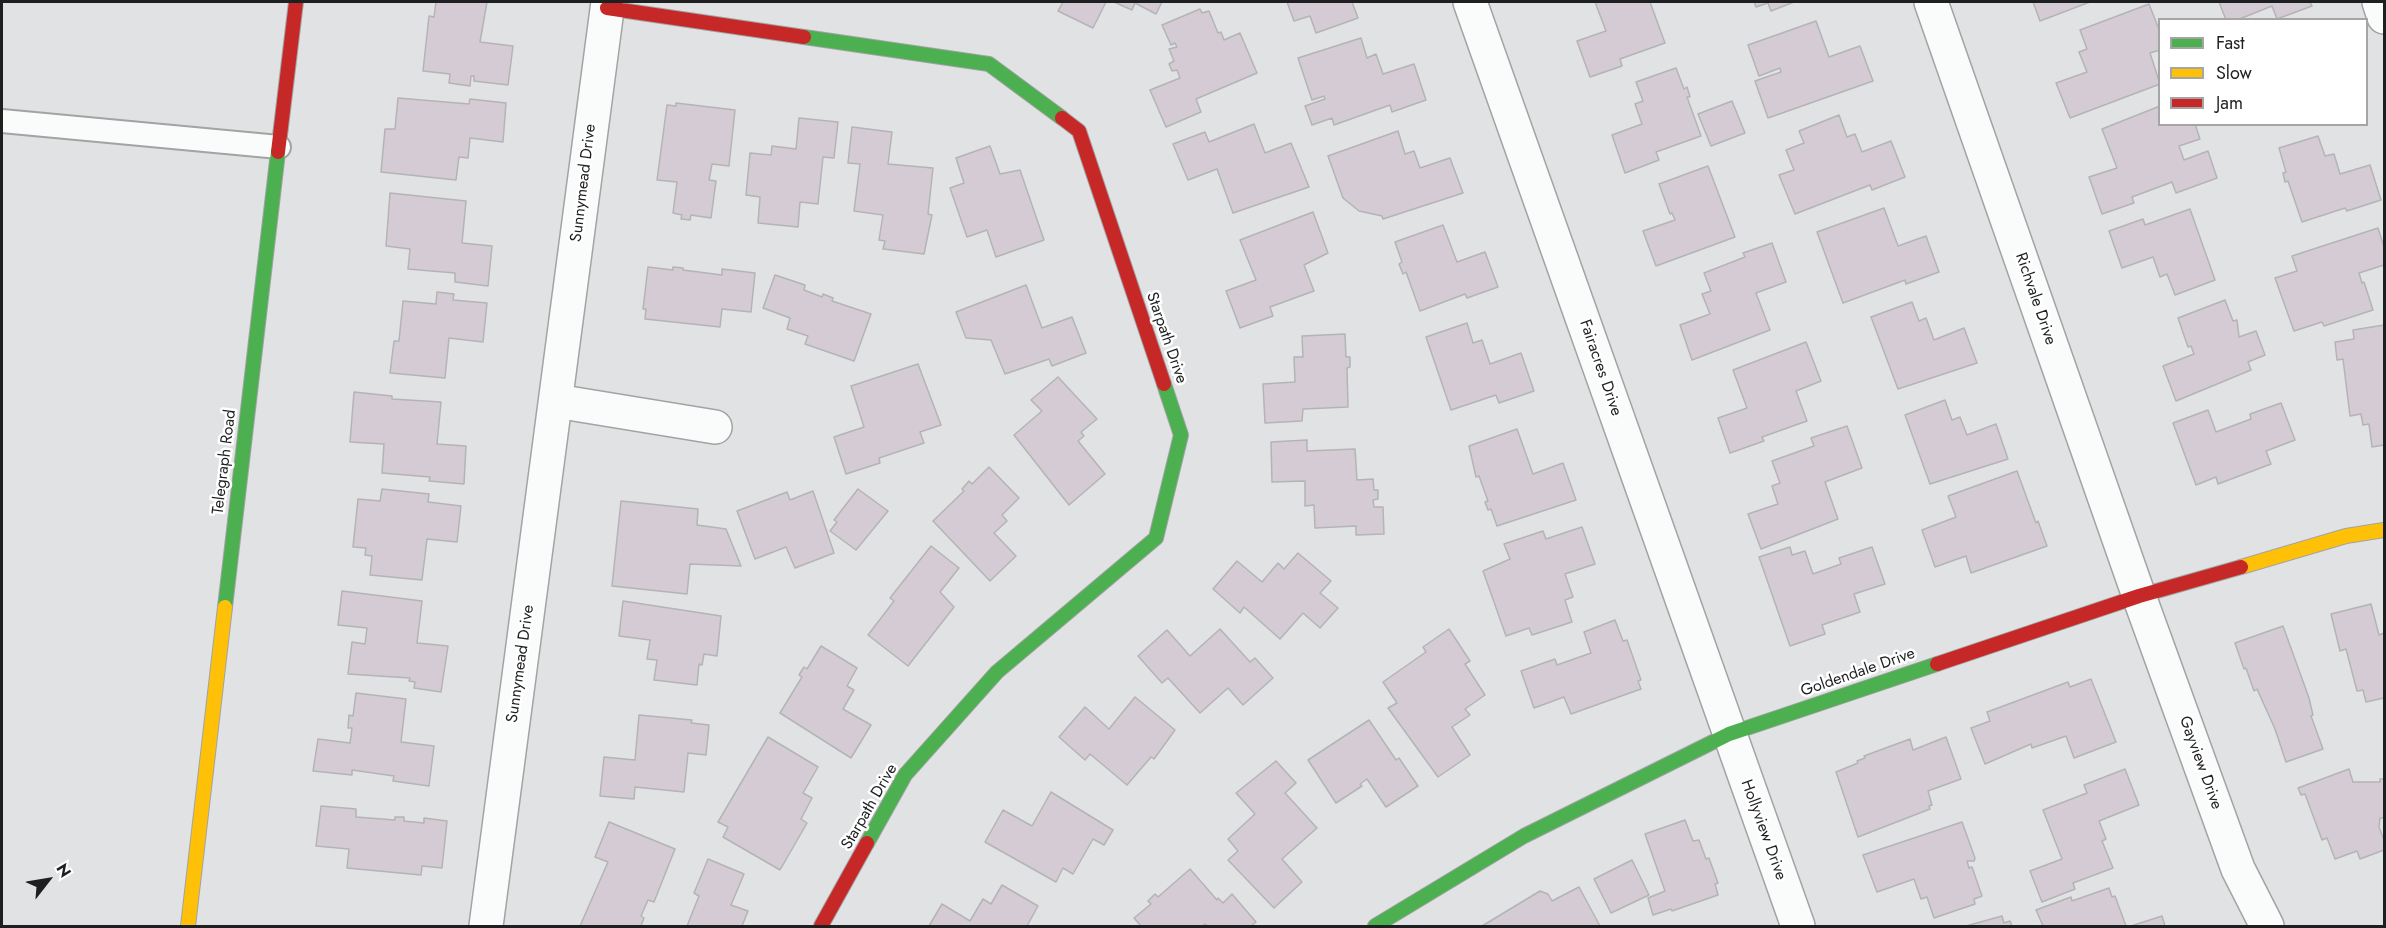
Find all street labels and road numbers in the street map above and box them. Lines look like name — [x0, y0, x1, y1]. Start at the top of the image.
street label: Sunnymead Drive — [567, 123, 601, 243]
street label: Richvale Drive — [2010, 250, 2060, 348]
street label: Starpath Drive — [1141, 290, 1191, 386]
street label: Fairacres Drive — [1575, 317, 1625, 419]
street label: Telegraph Road — [209, 409, 241, 515]
street label: Sunnymead Drive — [503, 604, 539, 724]
street label: Goldendale Drive — [1798, 644, 1918, 702]
street label: Gayview Drive — [2174, 714, 2226, 812]
street label: Starpath Drive — [838, 761, 902, 853]
street label: Hollyview Drive — [1736, 777, 1790, 883]

